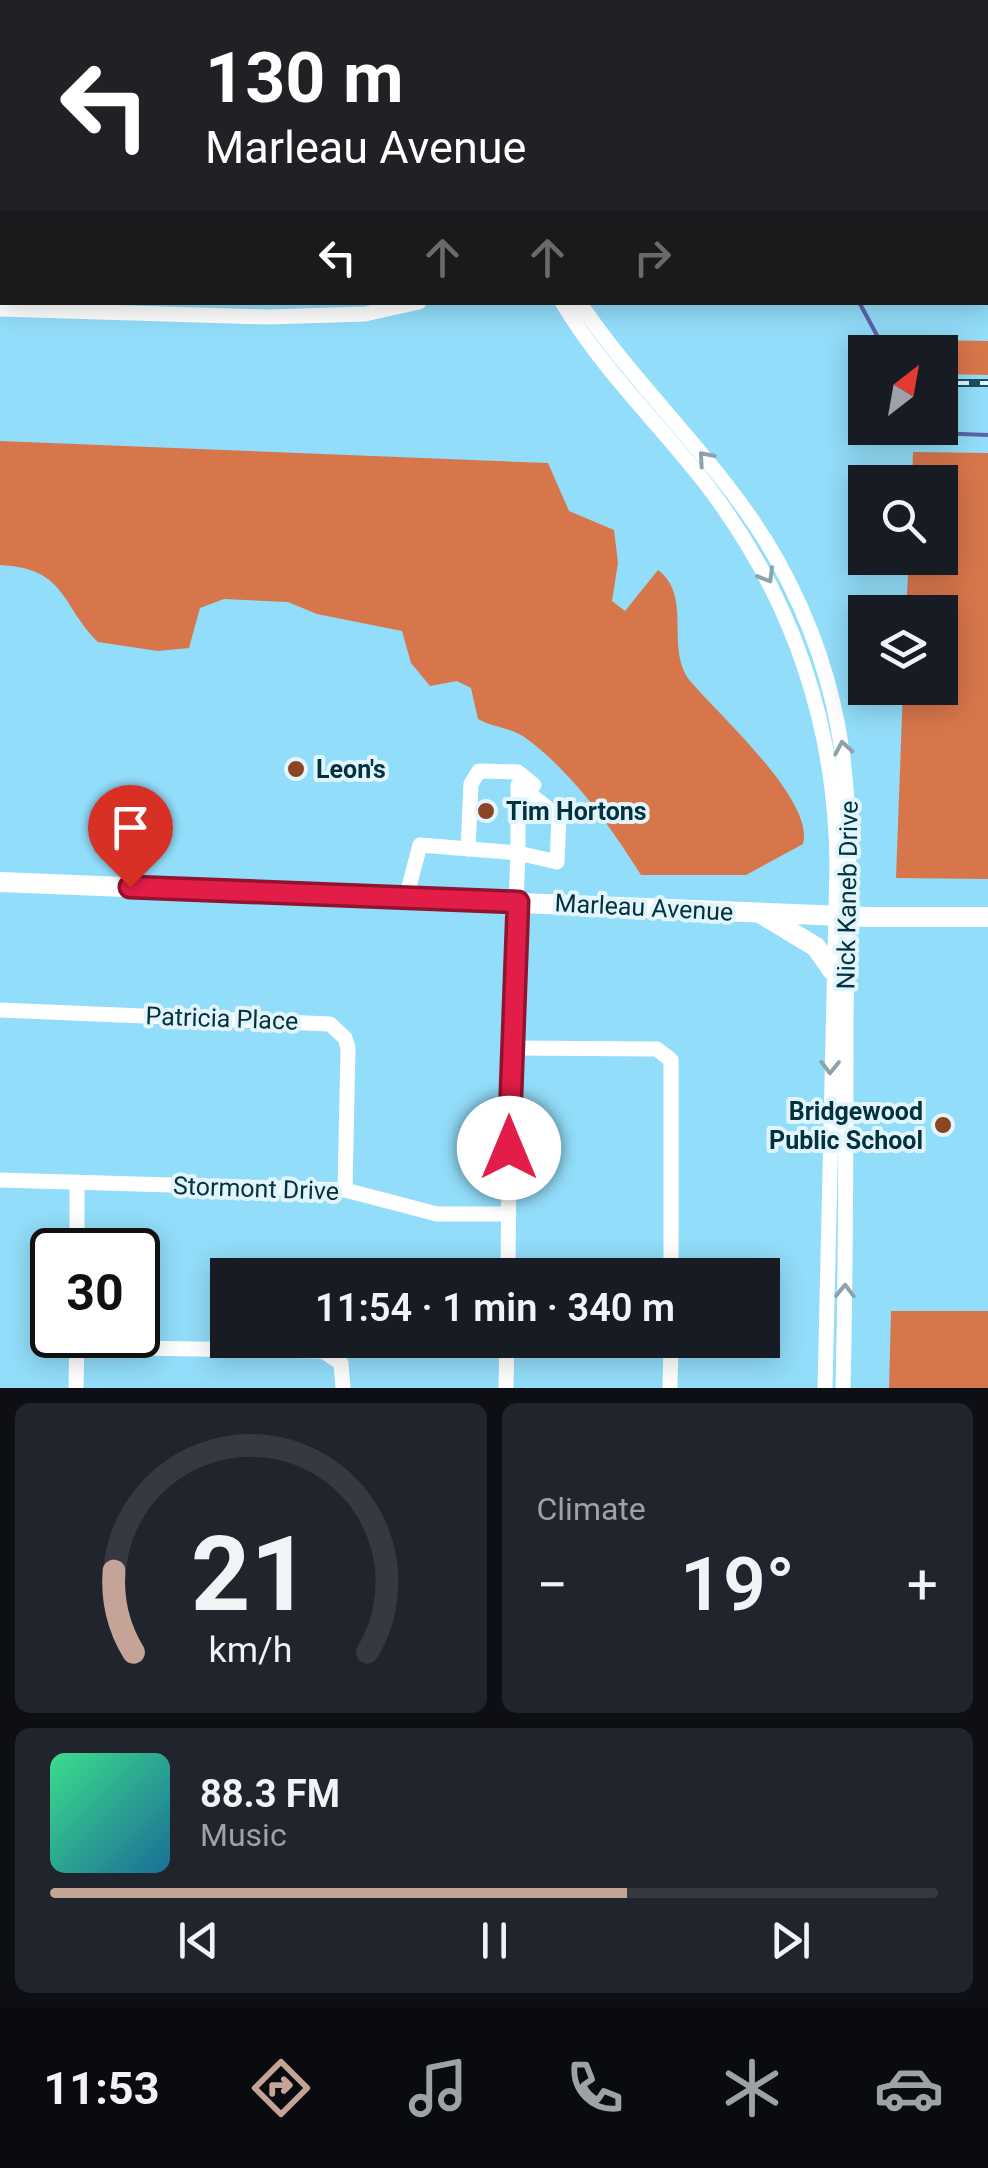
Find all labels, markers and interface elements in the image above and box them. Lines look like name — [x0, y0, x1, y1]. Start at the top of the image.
text: 130 m — [205, 37, 404, 119]
icon: left — [40, 40, 170, 170]
text: Marleau Avenue — [205, 121, 526, 174]
icon: left — [310, 230, 365, 285]
icon: ahead — [415, 230, 470, 285]
icon: ahead — [520, 230, 575, 285]
icon: right — [625, 230, 680, 285]
north arrow — [848, 335, 958, 445]
map controls — [848, 335, 958, 705]
one-way arrow — [699, 451, 717, 470]
button: search — [848, 465, 958, 575]
one-way arrow — [754, 565, 774, 583]
button: layers — [848, 595, 958, 705]
one-way arrow — [833, 739, 854, 756]
place label: Leon's — [316, 755, 386, 784]
marker: Leon's — [285, 758, 307, 780]
pin — [88, 785, 173, 888]
place label: Tim Hortons — [506, 797, 647, 826]
icon: arrive — [103, 800, 158, 855]
marker: Tim Hortons — [475, 800, 497, 822]
street label: Nick Kaneb Drive — [831, 800, 864, 990]
street label: Marleau Avenue — [554, 888, 734, 927]
street label: Patricia Place — [145, 1001, 299, 1036]
one-way arrow — [819, 1060, 841, 1076]
position arrow — [457, 1096, 561, 1200]
place label: Bridgewood Public School — [769, 1097, 923, 1155]
marker: Bridgewood Public School — [932, 1114, 954, 1136]
street label: Stormont Drive — [173, 1171, 339, 1206]
speed limit sign: 30 — [30, 1228, 160, 1358]
one-way arrow — [834, 1282, 856, 1298]
text: 11:54 · 1 min · 340 m — [315, 1286, 675, 1330]
text: Climate — [537, 1490, 646, 1528]
text: 21 — [191, 1514, 310, 1635]
text: 19° — [680, 1540, 795, 1628]
text: − — [537, 1553, 568, 1617]
text: + — [907, 1553, 938, 1617]
text: km/h — [209, 1629, 293, 1671]
text: 88.3 FM — [200, 1772, 340, 1816]
text: Music — [200, 1816, 287, 1854]
icon: previous — [171, 1913, 226, 1968]
icon: pause — [467, 1913, 522, 1968]
icon: next — [763, 1913, 818, 1968]
icon: directions — [246, 2053, 316, 2123]
icon: music — [403, 2053, 473, 2123]
icon: phone — [560, 2053, 630, 2123]
icon: climate — [717, 2053, 787, 2123]
icon: car — [874, 2053, 944, 2123]
text: 11:53 — [44, 2062, 159, 2115]

